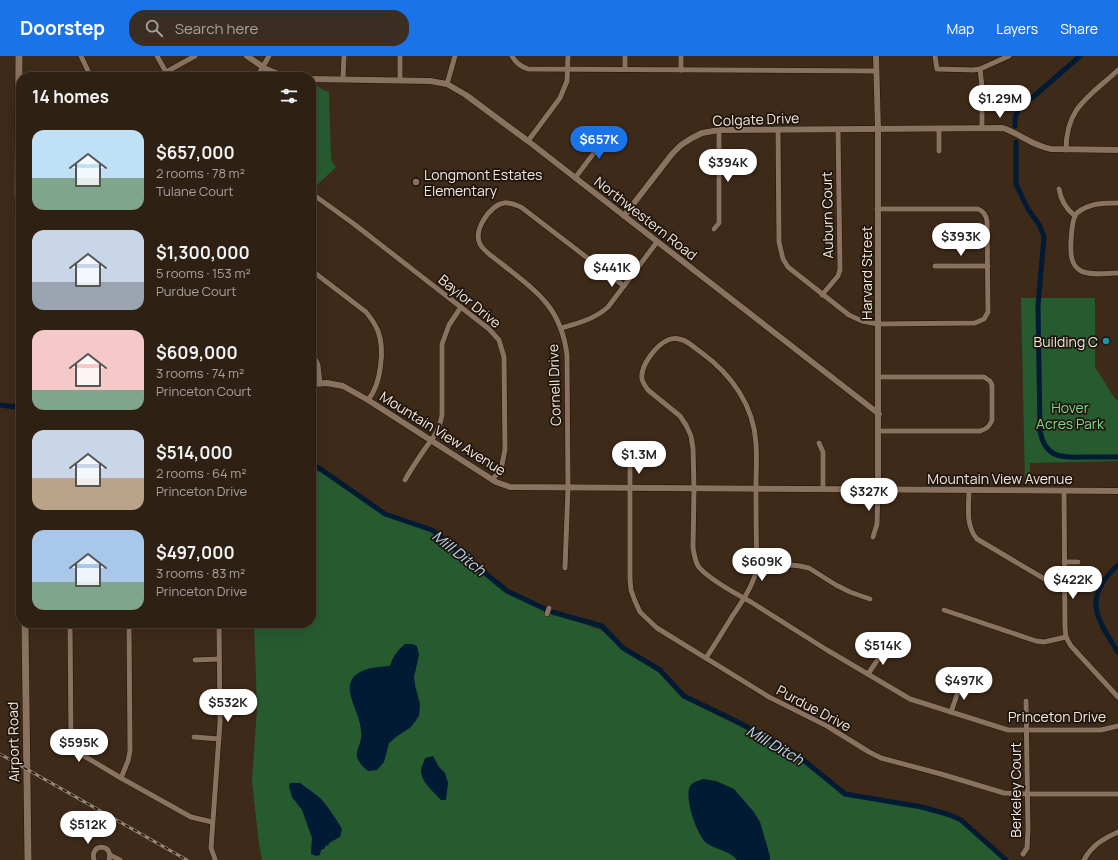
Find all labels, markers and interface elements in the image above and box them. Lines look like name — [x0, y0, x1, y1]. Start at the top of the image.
search box — [129, 10, 409, 46]
text: Doorstep — [20, 15, 105, 41]
icon: search — [143, 17, 165, 39]
text: Search here — [175, 18, 258, 39]
text: Map — [946, 19, 974, 38]
text: Layers — [996, 19, 1038, 38]
text: Share — [1060, 19, 1098, 38]
text: 14 homes — [32, 85, 109, 108]
icon: filters — [278, 85, 300, 107]
pin: $1.29M — [967, 85, 1033, 119]
text: $1.29M — [978, 89, 1022, 107]
street label: Colgate Drive — [712, 108, 800, 130]
pin: $657K — [571, 126, 627, 160]
text: $657K — [579, 130, 619, 148]
text: $657,000 — [156, 141, 235, 164]
icon: home — [64, 146, 112, 194]
pin: $394K — [700, 149, 756, 183]
text: $394K — [708, 153, 748, 171]
text: 2 rooms · 78 m² — [156, 164, 245, 182]
place label: Longmont Estates Elementary — [424, 165, 542, 200]
street label: Auburn Court — [817, 171, 837, 259]
street label: Northwestern Road — [591, 172, 701, 264]
marker: Longmont Estates Elementary — [411, 177, 421, 187]
text: Tulane Court — [156, 182, 234, 200]
pin: $393K — [933, 223, 989, 257]
street label: Harvard Street — [857, 226, 876, 320]
text: $393K — [941, 227, 981, 245]
text: $1,300,000 — [156, 241, 250, 264]
icon: home — [64, 246, 112, 294]
pin: $441K — [584, 254, 640, 288]
text: $441K — [593, 258, 631, 276]
text: 5 rooms · 153 m² — [156, 264, 251, 282]
street label: Baylor Drive — [435, 270, 505, 332]
text: Purdue Court — [156, 282, 236, 300]
place label: Building C — [1034, 332, 1098, 351]
marker: Building C — [1101, 336, 1111, 346]
text: $609,000 — [156, 341, 238, 364]
street label: Cornell Drive — [543, 344, 565, 426]
icon: home — [64, 346, 112, 394]
text: 3 rooms · 74 m² — [156, 364, 244, 382]
text: Princeton Court — [156, 382, 251, 400]
street label: Mountain View Avenue — [376, 386, 510, 480]
park label: Hover Acres Park — [1036, 398, 1105, 433]
text: $514,000 — [156, 441, 233, 464]
pin: $1.3M — [611, 441, 667, 475]
text: $1.3M — [621, 445, 657, 463]
icon: home — [64, 446, 112, 494]
text: 2 rooms · 64 m² — [156, 464, 247, 482]
street label: Mountain View Avenue — [927, 469, 1073, 488]
pin: $327K — [841, 478, 897, 512]
text: Princeton Drive — [156, 482, 247, 500]
text: $327K — [850, 482, 888, 500]
water label: Mill Ditch — [428, 525, 491, 581]
text: $497,000 — [156, 541, 235, 564]
icon: home — [64, 546, 112, 594]
pin: $609K — [734, 548, 790, 582]
text: $609K — [741, 552, 783, 570]
text: 3 rooms · 83 m² — [156, 564, 245, 582]
pin: $422K — [1045, 566, 1101, 600]
text: $422K — [1053, 570, 1093, 588]
text: Princeton Drive — [156, 582, 247, 600]
pin: $514K — [855, 632, 911, 666]
text: $514K — [864, 636, 902, 654]
pin: $497K — [936, 667, 992, 701]
text: $497K — [944, 671, 984, 689]
street label: Purdue Drive — [773, 680, 855, 736]
pin: $532K — [200, 689, 256, 723]
text: $532K — [208, 693, 248, 711]
street label: Airport Road — [3, 702, 23, 782]
street label: Princeton Drive — [1008, 707, 1106, 726]
water label: Mill Ditch — [743, 720, 808, 770]
pin: $595K — [51, 729, 107, 763]
text: $595K — [59, 733, 99, 751]
street label: Berkeley Court — [1006, 742, 1025, 838]
pin: $512K — [60, 811, 116, 845]
text: $512K — [69, 815, 107, 833]

